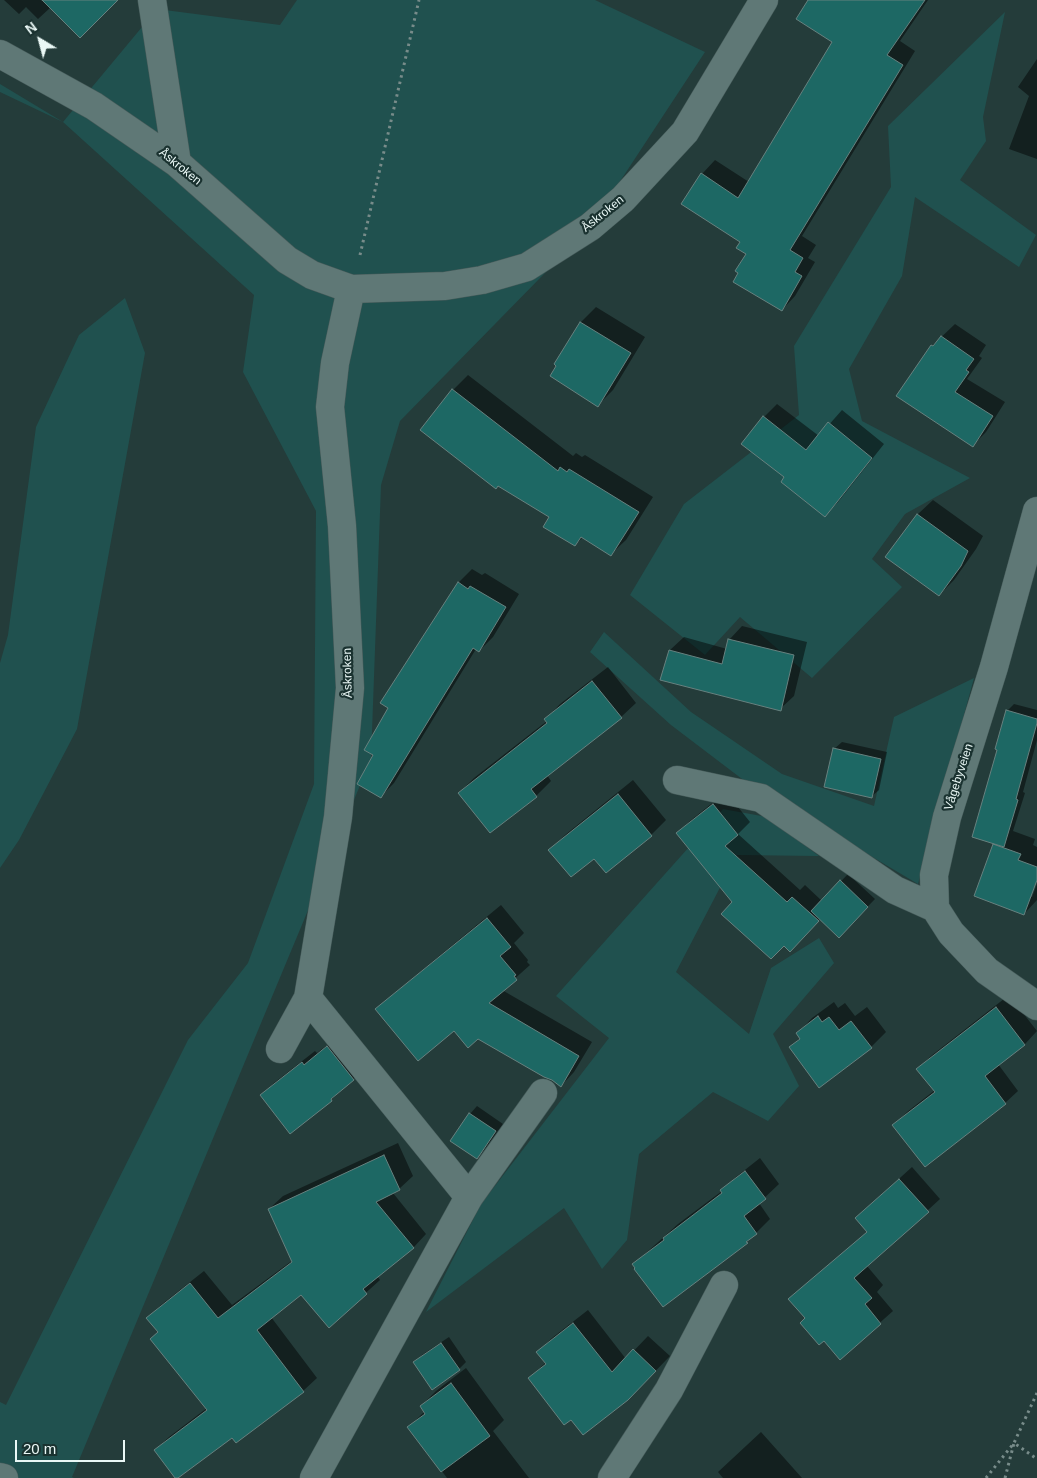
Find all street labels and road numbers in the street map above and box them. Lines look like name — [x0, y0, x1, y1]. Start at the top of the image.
street label: Åskroken — [156, 146, 204, 188]
street label: Åskroken — [579, 193, 627, 235]
street label: Åskroken — [340, 648, 356, 698]
street label: Vågebyveien — [941, 742, 977, 812]

